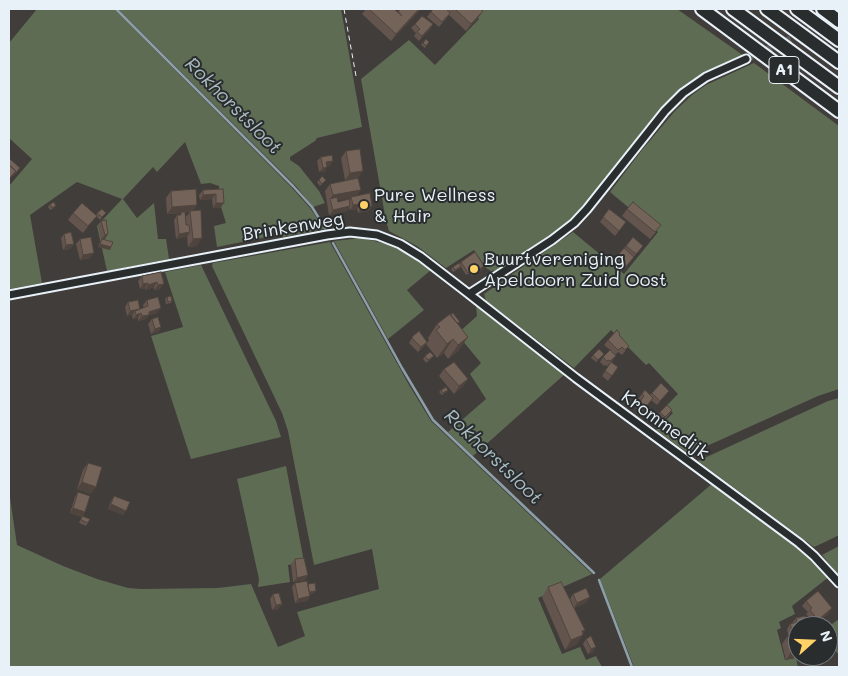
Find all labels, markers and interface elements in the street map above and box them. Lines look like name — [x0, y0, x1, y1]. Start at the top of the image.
water label: Rokhorstsloot — [180, 53, 286, 159]
road number: A1 — [769, 56, 799, 84]
place label: Pure Wellness & Hair — [374, 184, 495, 226]
marker: Pure Wellness & Hair — [358, 199, 370, 211]
street label: Brinkenweg — [241, 208, 345, 246]
place label: Buurtvereniging Apeldoorn Zuid Oost — [484, 248, 667, 290]
marker: Buurtvereniging Apeldoorn Zuid Oost — [468, 263, 480, 275]
street label: Krommedijk — [617, 386, 713, 464]
water label: Rokhorstsloot — [439, 404, 547, 510]
north arrow — [788, 616, 838, 666]
text: N — [816, 628, 837, 644]

